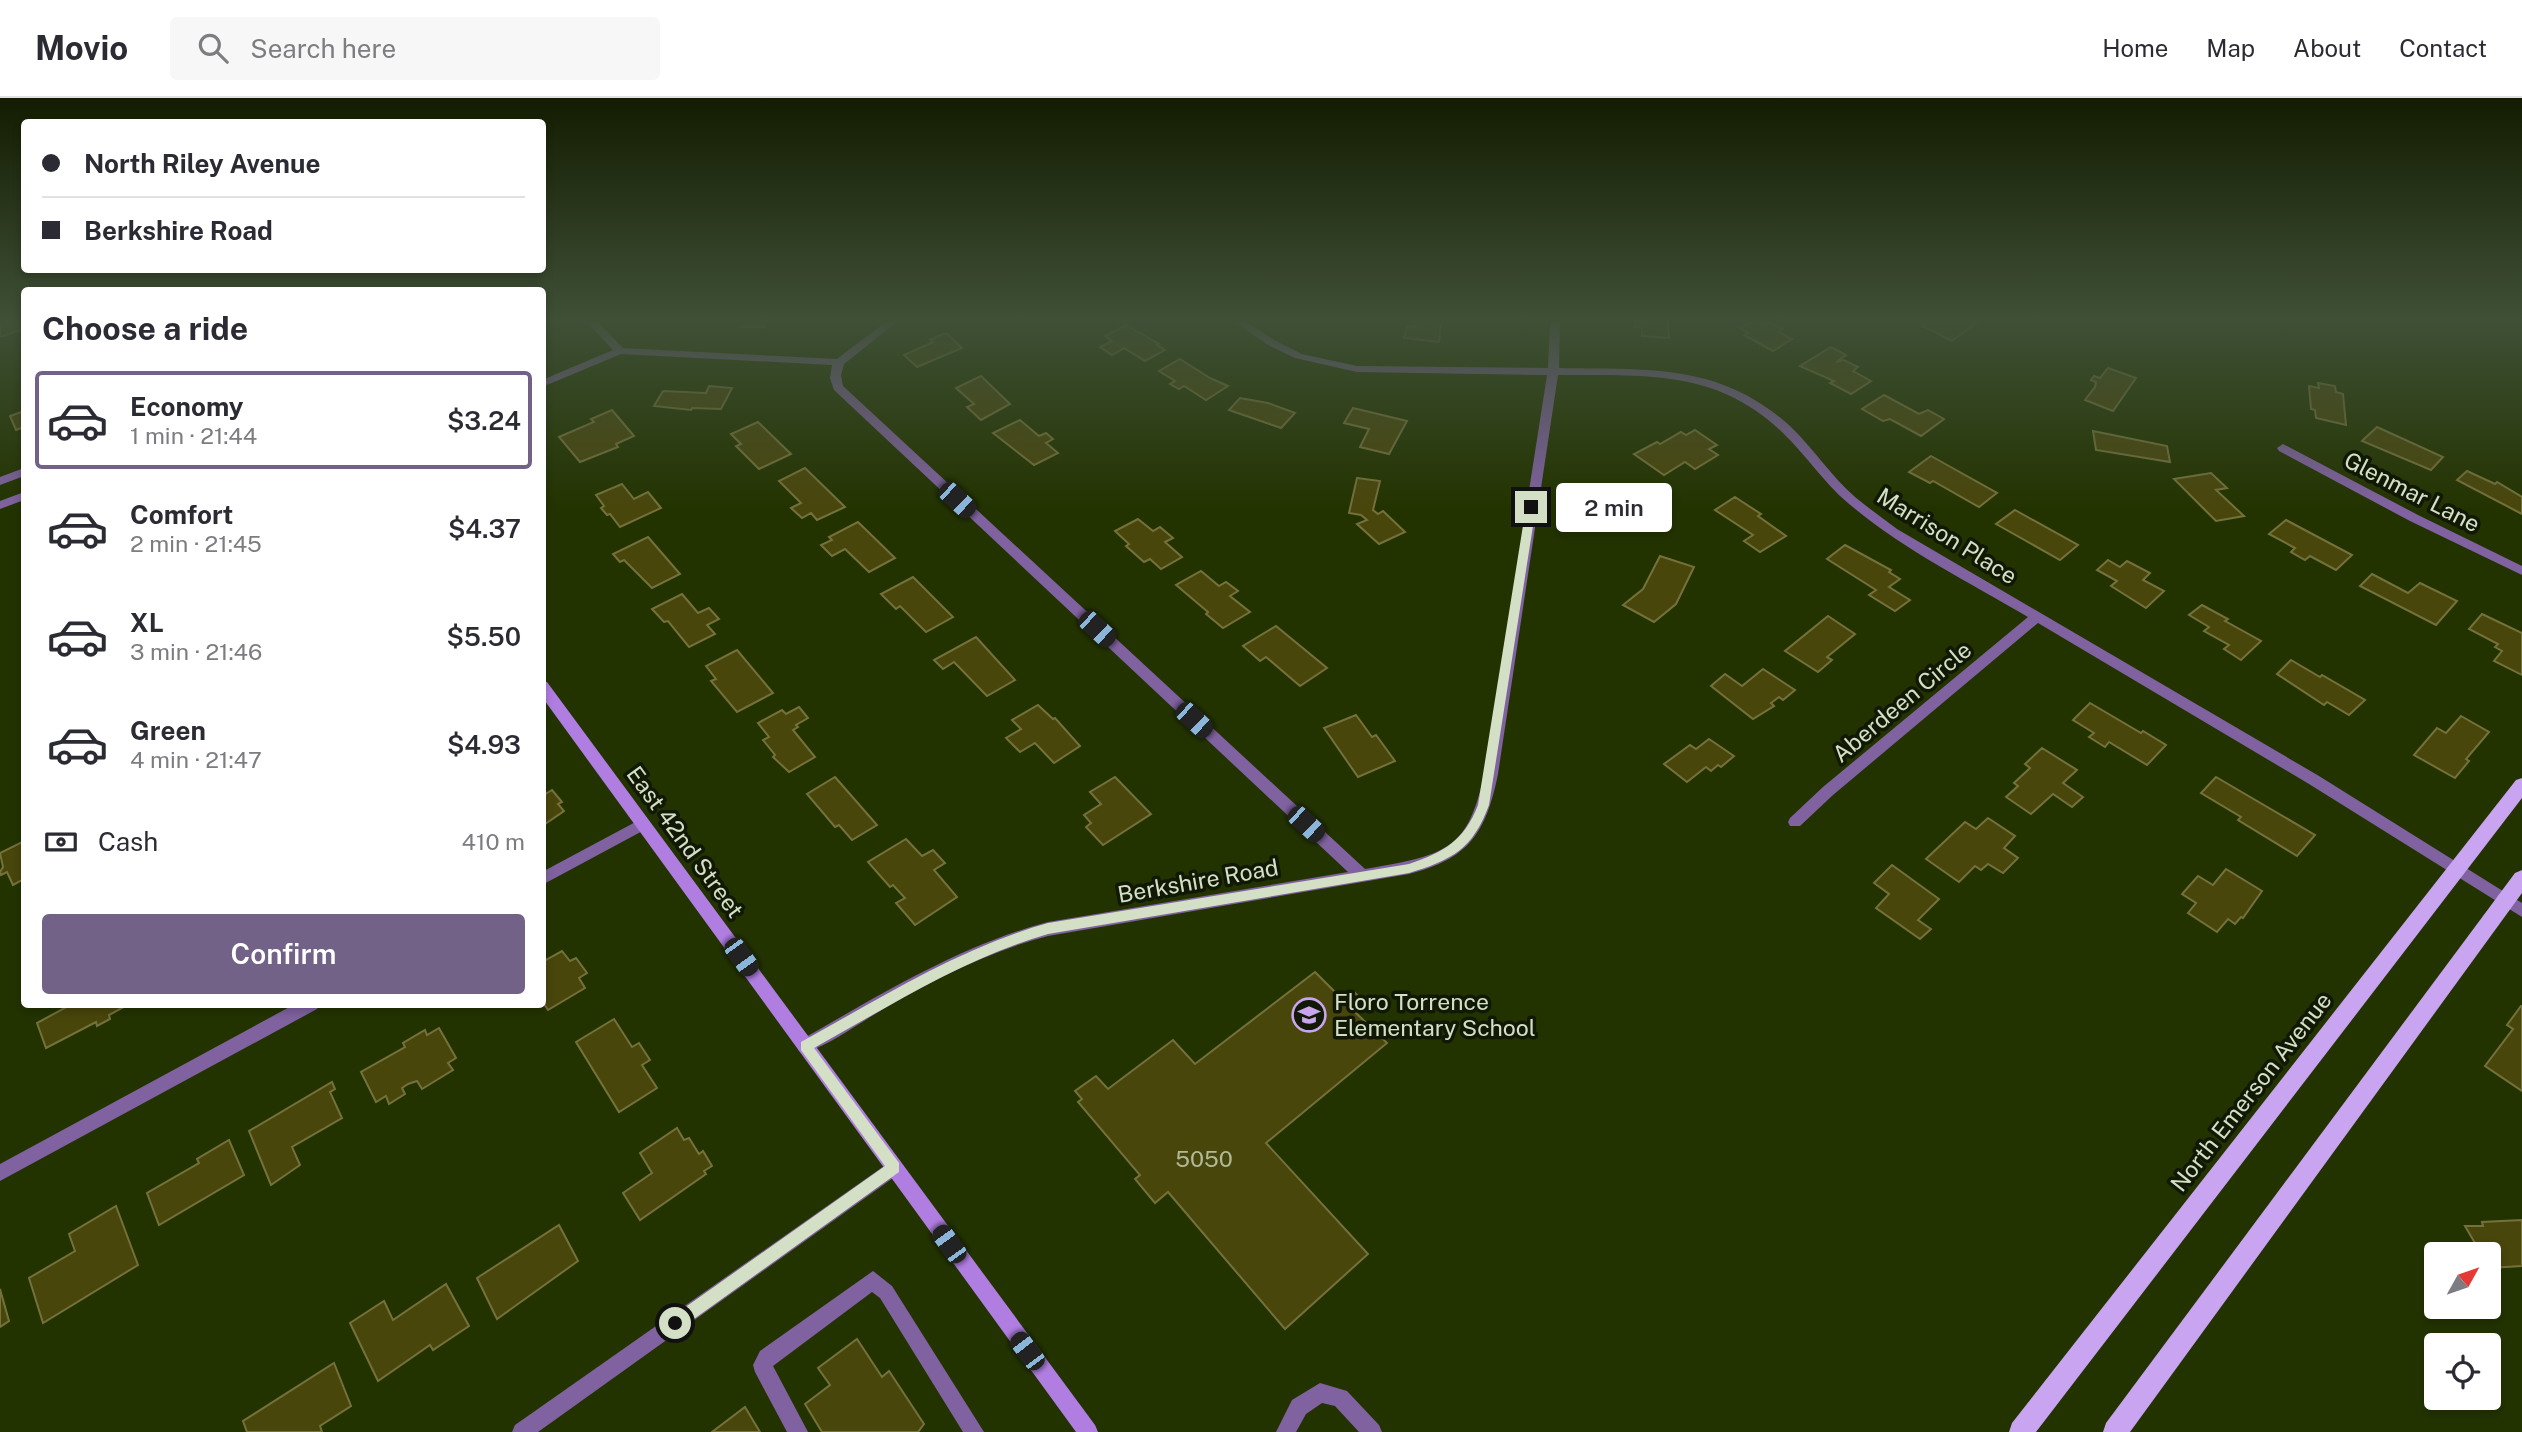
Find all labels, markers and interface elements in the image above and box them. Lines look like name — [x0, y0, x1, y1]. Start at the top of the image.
search box — [170, 17, 660, 80]
text: Movio — [35, 29, 128, 67]
icon: search — [194, 29, 232, 67]
text: Search here — [250, 33, 396, 64]
text: Home — [2102, 34, 2168, 62]
text: Map — [2206, 34, 2255, 62]
text: About — [2293, 34, 2361, 62]
text: Contact — [2399, 34, 2487, 62]
text: North Riley Avenue — [84, 148, 320, 179]
text: Berkshire Road — [84, 215, 273, 246]
text: Choose a ride — [42, 310, 248, 347]
icon: car — [46, 389, 109, 452]
text: Economy — [130, 391, 243, 422]
text: $3.24 — [447, 405, 521, 436]
text: 1 min · 21:44 — [130, 422, 257, 449]
street label: Glenmar Lane — [2340, 446, 2485, 537]
car — [935, 478, 980, 522]
callout: 2 min — [1556, 482, 1671, 532]
street label: Marrison Place — [1872, 482, 2022, 589]
route end — [1515, 491, 1547, 523]
text: 2 min — [1584, 494, 1644, 521]
icon: car — [46, 497, 109, 560]
text: Comfort — [130, 499, 233, 530]
text: $4.37 — [448, 513, 521, 544]
text: 2 min · 21:45 — [130, 530, 262, 557]
icon: car — [46, 605, 109, 668]
text: XL — [130, 607, 164, 638]
car — [1075, 607, 1120, 651]
text: $5.50 — [446, 621, 521, 652]
street label: Aberdeen Circle — [1827, 636, 1977, 767]
text: 3 min · 21:46 — [130, 638, 262, 665]
car — [1172, 698, 1217, 742]
icon: car — [46, 713, 109, 776]
text: Green — [130, 715, 206, 746]
text: $4.93 — [447, 729, 521, 760]
text: 4 min · 21:47 — [130, 746, 262, 773]
street label: East 42nd Street — [621, 761, 749, 923]
car — [1284, 802, 1329, 846]
icon: cash — [42, 823, 80, 861]
text: Cash — [98, 826, 158, 857]
text: 410 m — [462, 828, 525, 855]
street label: Berkshire Road — [1115, 853, 1280, 908]
button: Confirm — [42, 914, 525, 994]
car — [721, 934, 762, 980]
street label: North Emerson Avenue — [2165, 987, 2337, 1197]
place label: Floro Torrence Elementary School — [1334, 988, 1536, 1041]
school or university icon: Floro Torrence Elementary School — [1290, 996, 1328, 1034]
house number: 5050 — [1175, 1145, 1233, 1172]
car — [929, 1221, 970, 1267]
north arrow — [2424, 1242, 2501, 1320]
map controls — [2424, 1242, 2501, 1410]
route start — [659, 1307, 691, 1339]
car — [1006, 1328, 1049, 1374]
button: locate — [2424, 1333, 2501, 1410]

